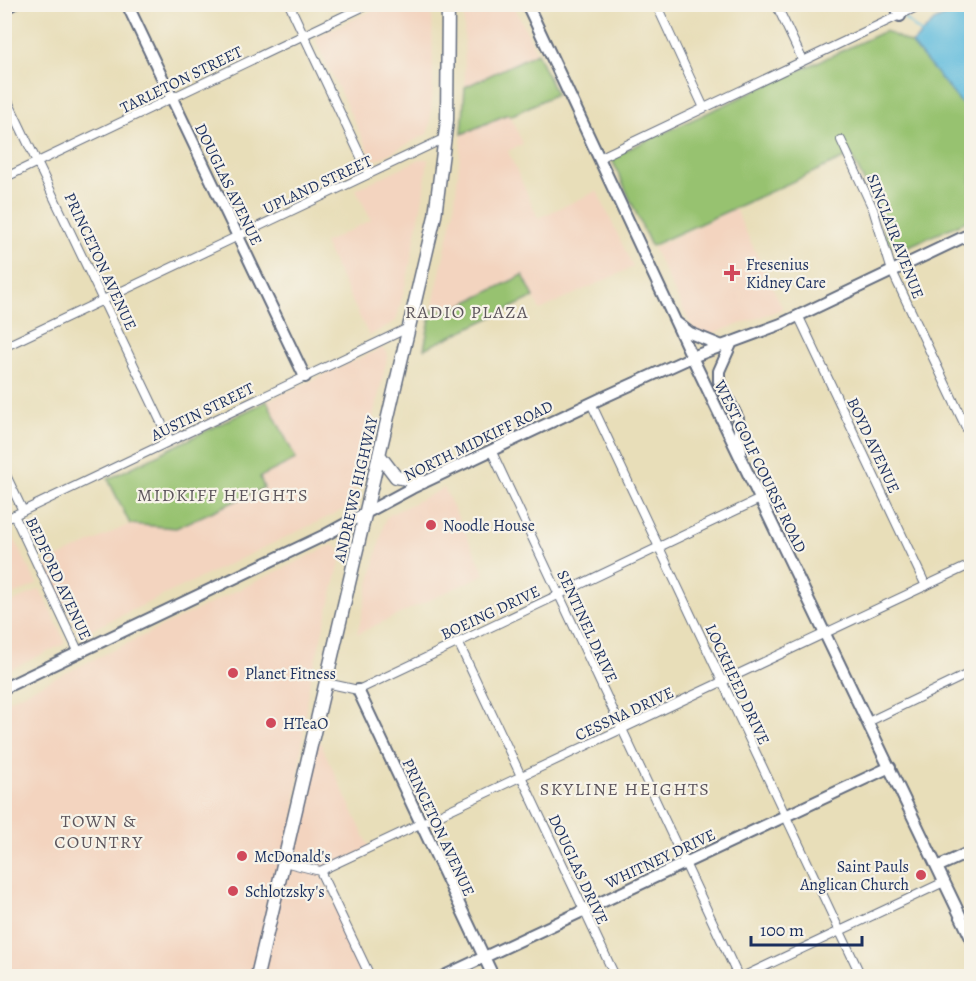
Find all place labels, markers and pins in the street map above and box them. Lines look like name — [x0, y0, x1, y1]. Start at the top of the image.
place label: Fresenius Kidney Care — [746, 254, 826, 294]
marker: Fresenius Kidney Care — [723, 264, 741, 282]
place label: Noodle House — [443, 515, 535, 537]
marker: Noodle House — [424, 518, 438, 532]
place label: Planet Fitness — [245, 663, 336, 685]
marker: Planet Fitness — [226, 666, 240, 680]
place label: HTeaO — [283, 713, 328, 735]
marker: HTeaO — [264, 716, 278, 730]
place label: McDonald's — [254, 846, 331, 868]
marker: McDonald's — [235, 849, 249, 863]
place label: Saint Pauls Anglican Church — [799, 856, 909, 896]
marker: Saint Pauls Anglican Church — [914, 868, 928, 882]
place label: Schlotzsky's — [245, 881, 325, 903]
marker: Schlotzsky's — [226, 884, 240, 898]

